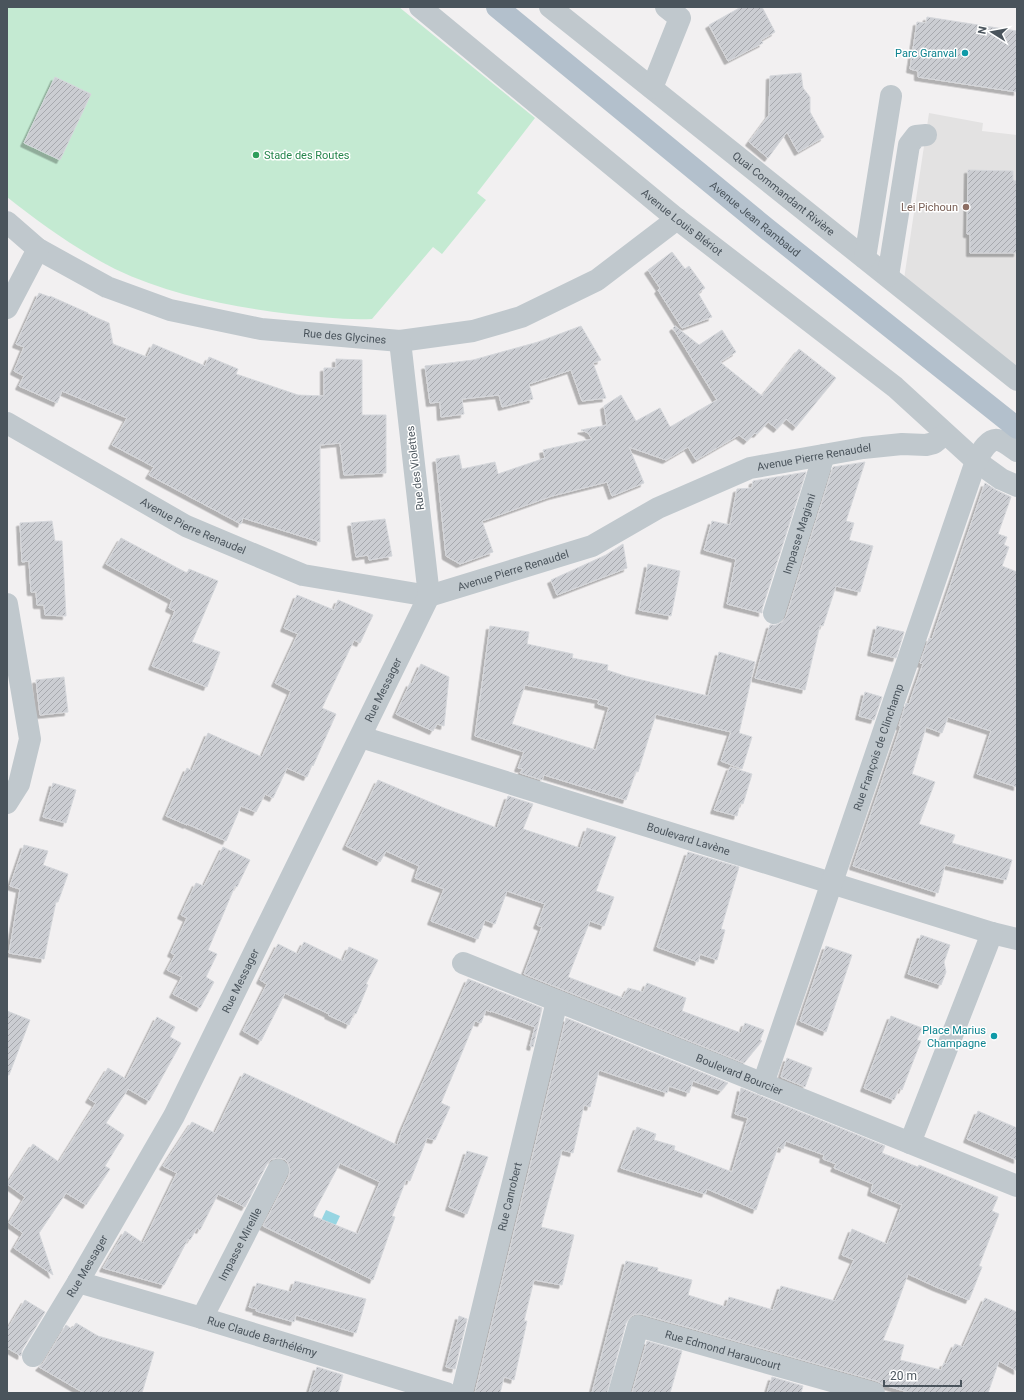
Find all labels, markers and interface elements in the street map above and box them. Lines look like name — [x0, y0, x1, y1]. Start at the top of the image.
north arrow — [972, 12, 1012, 52]
text: N — [976, 25, 990, 35]
place label: Parc Granval — [895, 47, 957, 60]
marker: Parc Granval — [960, 48, 970, 58]
place label: Stade des Routes — [264, 149, 350, 162]
street label: Quai Commandant Rivière — [730, 149, 837, 239]
marker: Stade des Routes — [251, 150, 261, 160]
street label: Avenue Jean Rambaud — [707, 179, 803, 260]
street label: Avenue Louis Blériot — [639, 186, 725, 259]
place label: Lei Pichoun — [901, 201, 958, 214]
marker: Lei Pichoun — [961, 202, 971, 212]
street label: Rue des Glycines — [303, 327, 387, 347]
street label: Rue des Violettes — [404, 425, 427, 511]
street label: Avenue Pierre Renaudel — [756, 441, 872, 474]
street label: Impasse Magiani — [781, 492, 818, 576]
street label: Avenue Pierre Renaudel — [138, 495, 248, 557]
street label: Avenue Pierre Renaudel — [456, 548, 570, 594]
street label: Rue Messager — [362, 656, 405, 724]
street label: Rue François de Clinchamp — [851, 682, 906, 812]
street label: Boulevard Lavène — [645, 820, 732, 858]
street label: Rue Messager — [220, 946, 262, 1015]
place label: Place Marius Champagne — [922, 1024, 986, 1050]
marker: Place Marius Champagne — [989, 1031, 999, 1041]
street label: Boulevard Bourcier — [694, 1051, 785, 1098]
street label: Rue Canrobert — [495, 1161, 525, 1232]
street label: Impasse Mireille — [216, 1205, 265, 1283]
street label: Rue Messager — [64, 1233, 111, 1300]
street label: Rue Claude Barthélémy — [206, 1314, 319, 1360]
street label: Rue Edmond Haraucourt — [663, 1328, 783, 1373]
scale bar — [884, 1362, 961, 1388]
text: 20 m — [890, 1369, 917, 1383]

